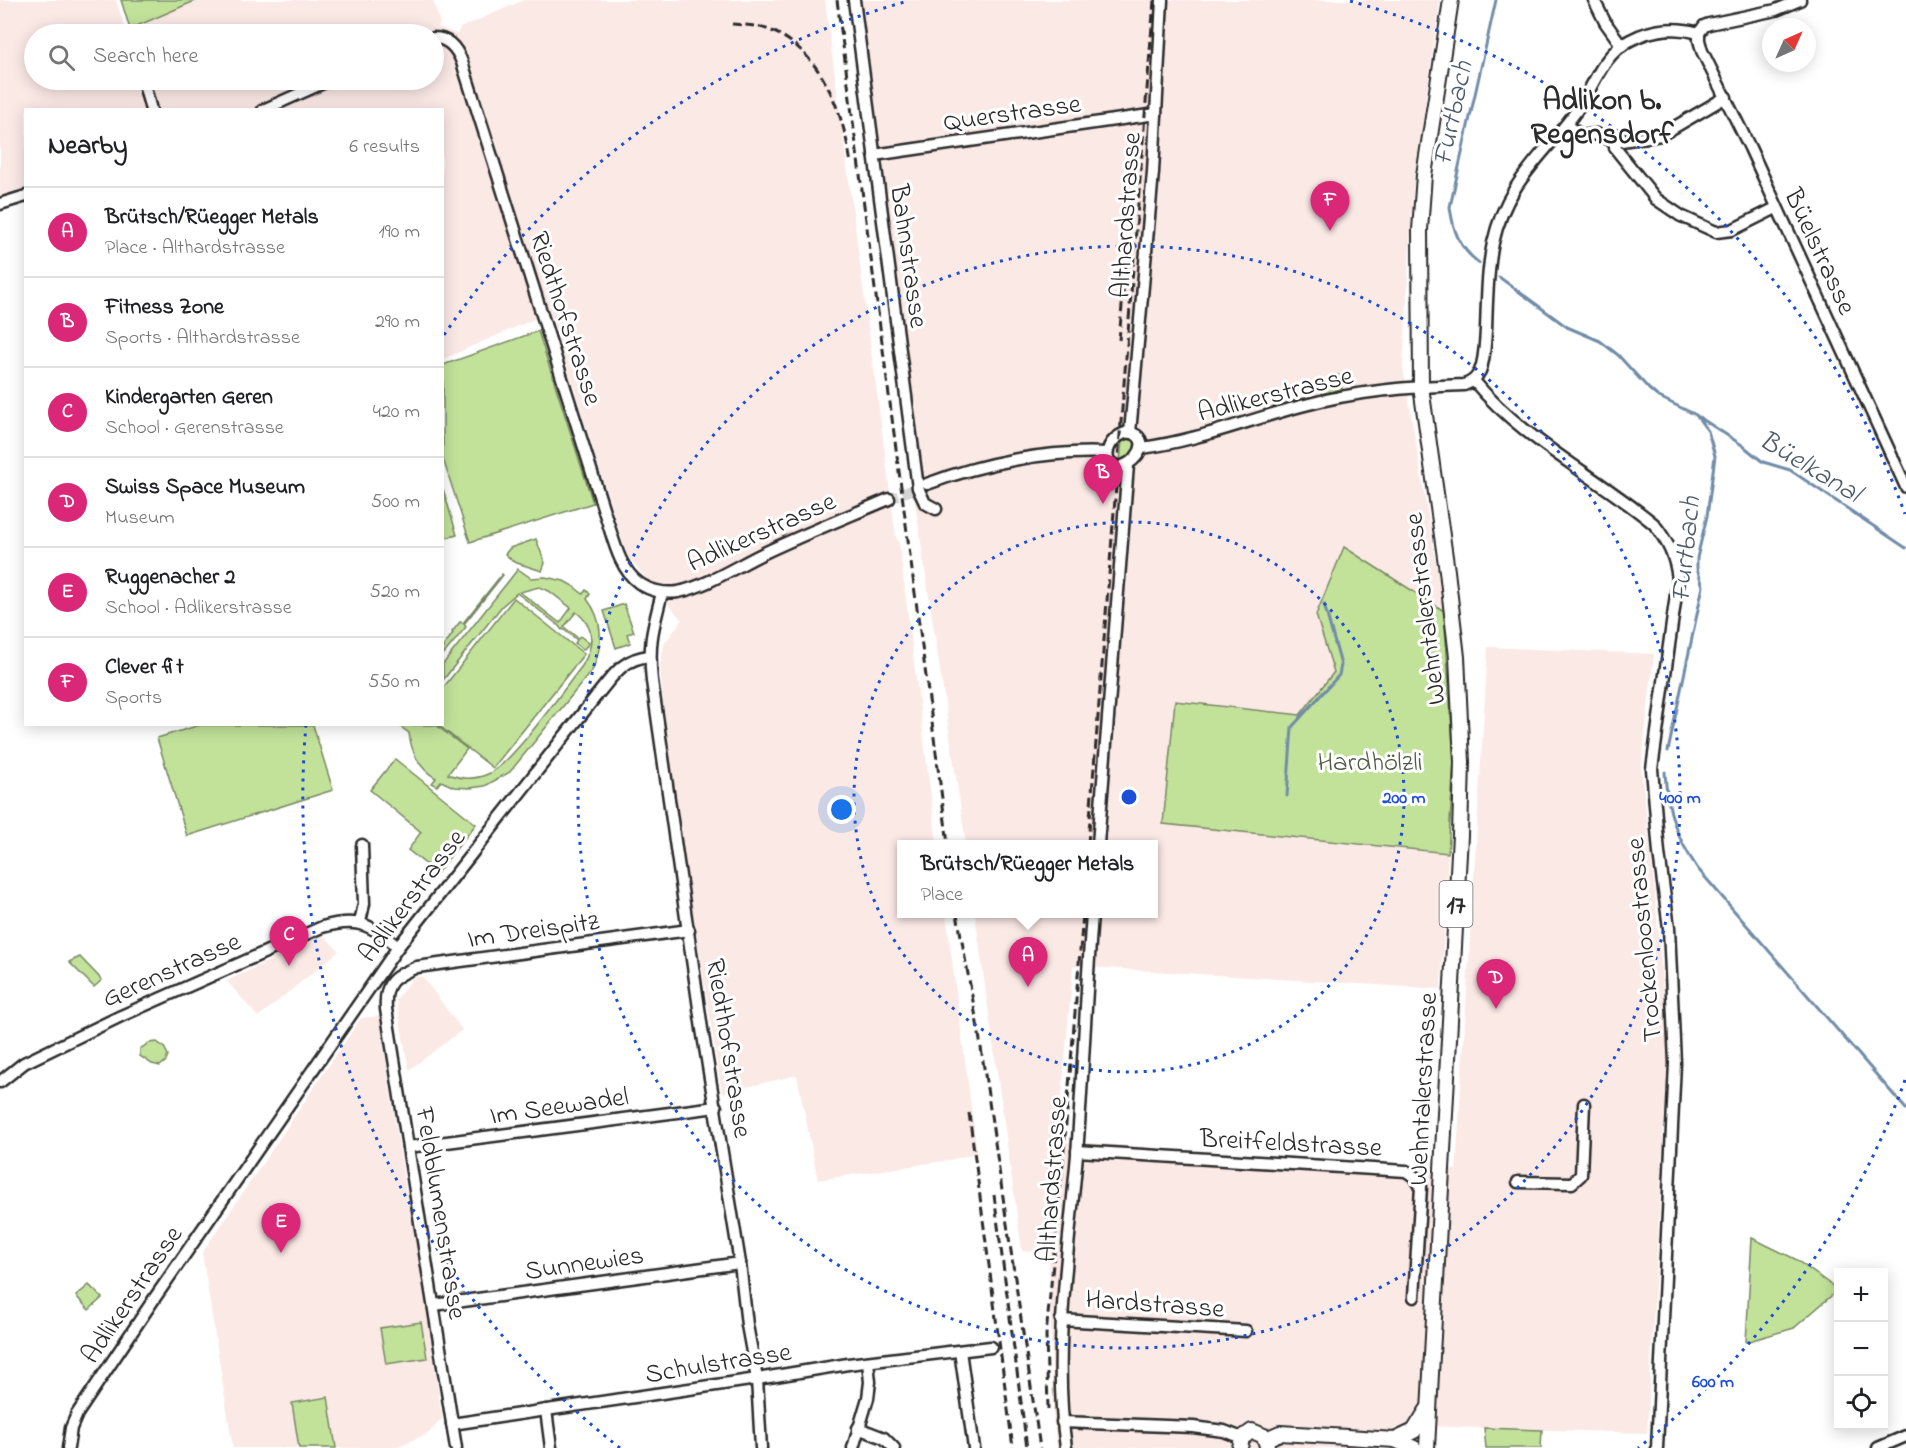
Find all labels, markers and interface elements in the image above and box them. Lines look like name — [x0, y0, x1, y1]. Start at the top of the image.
north arrow — [1762, 18, 1816, 72]
search box — [24, 24, 444, 90]
icon: search — [45, 41, 78, 74]
text: Search here — [93, 41, 198, 73]
water label: Furtbach — [1423, 57, 1486, 170]
district label: Adlikon b. Regensdorf — [1531, 80, 1674, 159]
street label: Querstrasse — [941, 85, 1085, 143]
text: Nearby — [48, 128, 127, 166]
street label: Althardstrasse — [1102, 130, 1153, 300]
text: 6 results — [349, 133, 420, 162]
street label: Bahnstrasse — [878, 181, 937, 331]
street label: Büelstrasse — [1772, 181, 1865, 323]
pin: F — [1310, 182, 1350, 231]
text: Brütsch/Rüegger Metals — [105, 202, 319, 234]
text: A — [61, 218, 74, 247]
text: 190 m — [378, 218, 420, 247]
street label: Riedthofstrasse — [518, 227, 611, 412]
text: Place · Althardstrasse — [105, 234, 285, 263]
text: Fitness Zone — [105, 292, 224, 324]
text: B — [61, 308, 74, 337]
text: 290 m — [375, 308, 420, 337]
text: Sports · Althardstrasse — [105, 324, 300, 353]
street label: Adlikerstrasse — [1194, 357, 1358, 434]
text: Kindergarten Geren — [105, 382, 273, 414]
text: C — [62, 398, 73, 427]
text: 420 m — [373, 398, 420, 427]
text: School · Gerenstrasse — [105, 414, 284, 443]
water label: Büelkanal — [1750, 421, 1871, 516]
pin: B — [1084, 454, 1122, 504]
text: Swiss Space Museum — [105, 472, 305, 504]
street label: Adlikerstrasse — [682, 483, 843, 583]
text: D — [60, 488, 75, 517]
text: 500 m — [371, 488, 420, 517]
water label: Furtbach — [1662, 494, 1713, 604]
text: Museum — [105, 504, 175, 533]
street label: Wehntalerstrasse — [1395, 510, 1458, 707]
text: Ruggenacher 2 — [105, 562, 235, 594]
text: E — [61, 578, 74, 607]
text: 520 m — [369, 578, 420, 607]
text: School · Adlikerstrasse — [105, 594, 292, 623]
text: Clever fit — [105, 652, 184, 684]
text: F — [61, 668, 74, 697]
text: 550 m — [368, 668, 420, 697]
text: Sports — [105, 684, 162, 713]
park label: Hardhölzli — [1317, 744, 1423, 783]
text: 200 m — [1382, 786, 1426, 812]
text: 400 m — [1659, 786, 1701, 812]
centre of rings — [1119, 787, 1139, 807]
your location — [827, 795, 856, 824]
street label: Adlikerstrasse — [350, 821, 477, 972]
street label: Trockenloostrasse — [1617, 835, 1674, 1044]
popup — [897, 840, 1158, 918]
text: Brütsch/Rüegger Metals — [921, 849, 1134, 881]
text: Place — [921, 881, 963, 910]
road number: 17 — [1440, 881, 1472, 927]
street label: Im Dreispitz — [465, 903, 603, 960]
pin: C — [270, 916, 308, 966]
street label: Gerenstrasse — [96, 923, 248, 1019]
pin: A — [1008, 938, 1048, 987]
street label: Riedthofstrasse — [694, 956, 761, 1142]
pin: D — [1476, 960, 1516, 1009]
street label: Wehntalerstrasse — [1400, 991, 1449, 1187]
street label: Im Seewadel — [487, 1078, 631, 1137]
street label: Althardstrasse — [1028, 1094, 1079, 1264]
street label: Feldblumenstrasse — [403, 1103, 476, 1323]
street label: Breitfeldstrasse — [1198, 1120, 1384, 1169]
pin: E — [262, 1204, 300, 1253]
street label: Adlikerstrasse — [72, 1218, 194, 1372]
street label: Sunnewies — [522, 1237, 646, 1292]
map controls — [1834, 1268, 1888, 1430]
button: + — [1834, 1268, 1888, 1322]
street label: Hardstrasse — [1084, 1281, 1226, 1330]
button: − — [1834, 1322, 1888, 1376]
street label: Schulstrasse — [643, 1334, 795, 1395]
text: 600 m — [1692, 1370, 1734, 1396]
button: locate — [1834, 1376, 1888, 1430]

